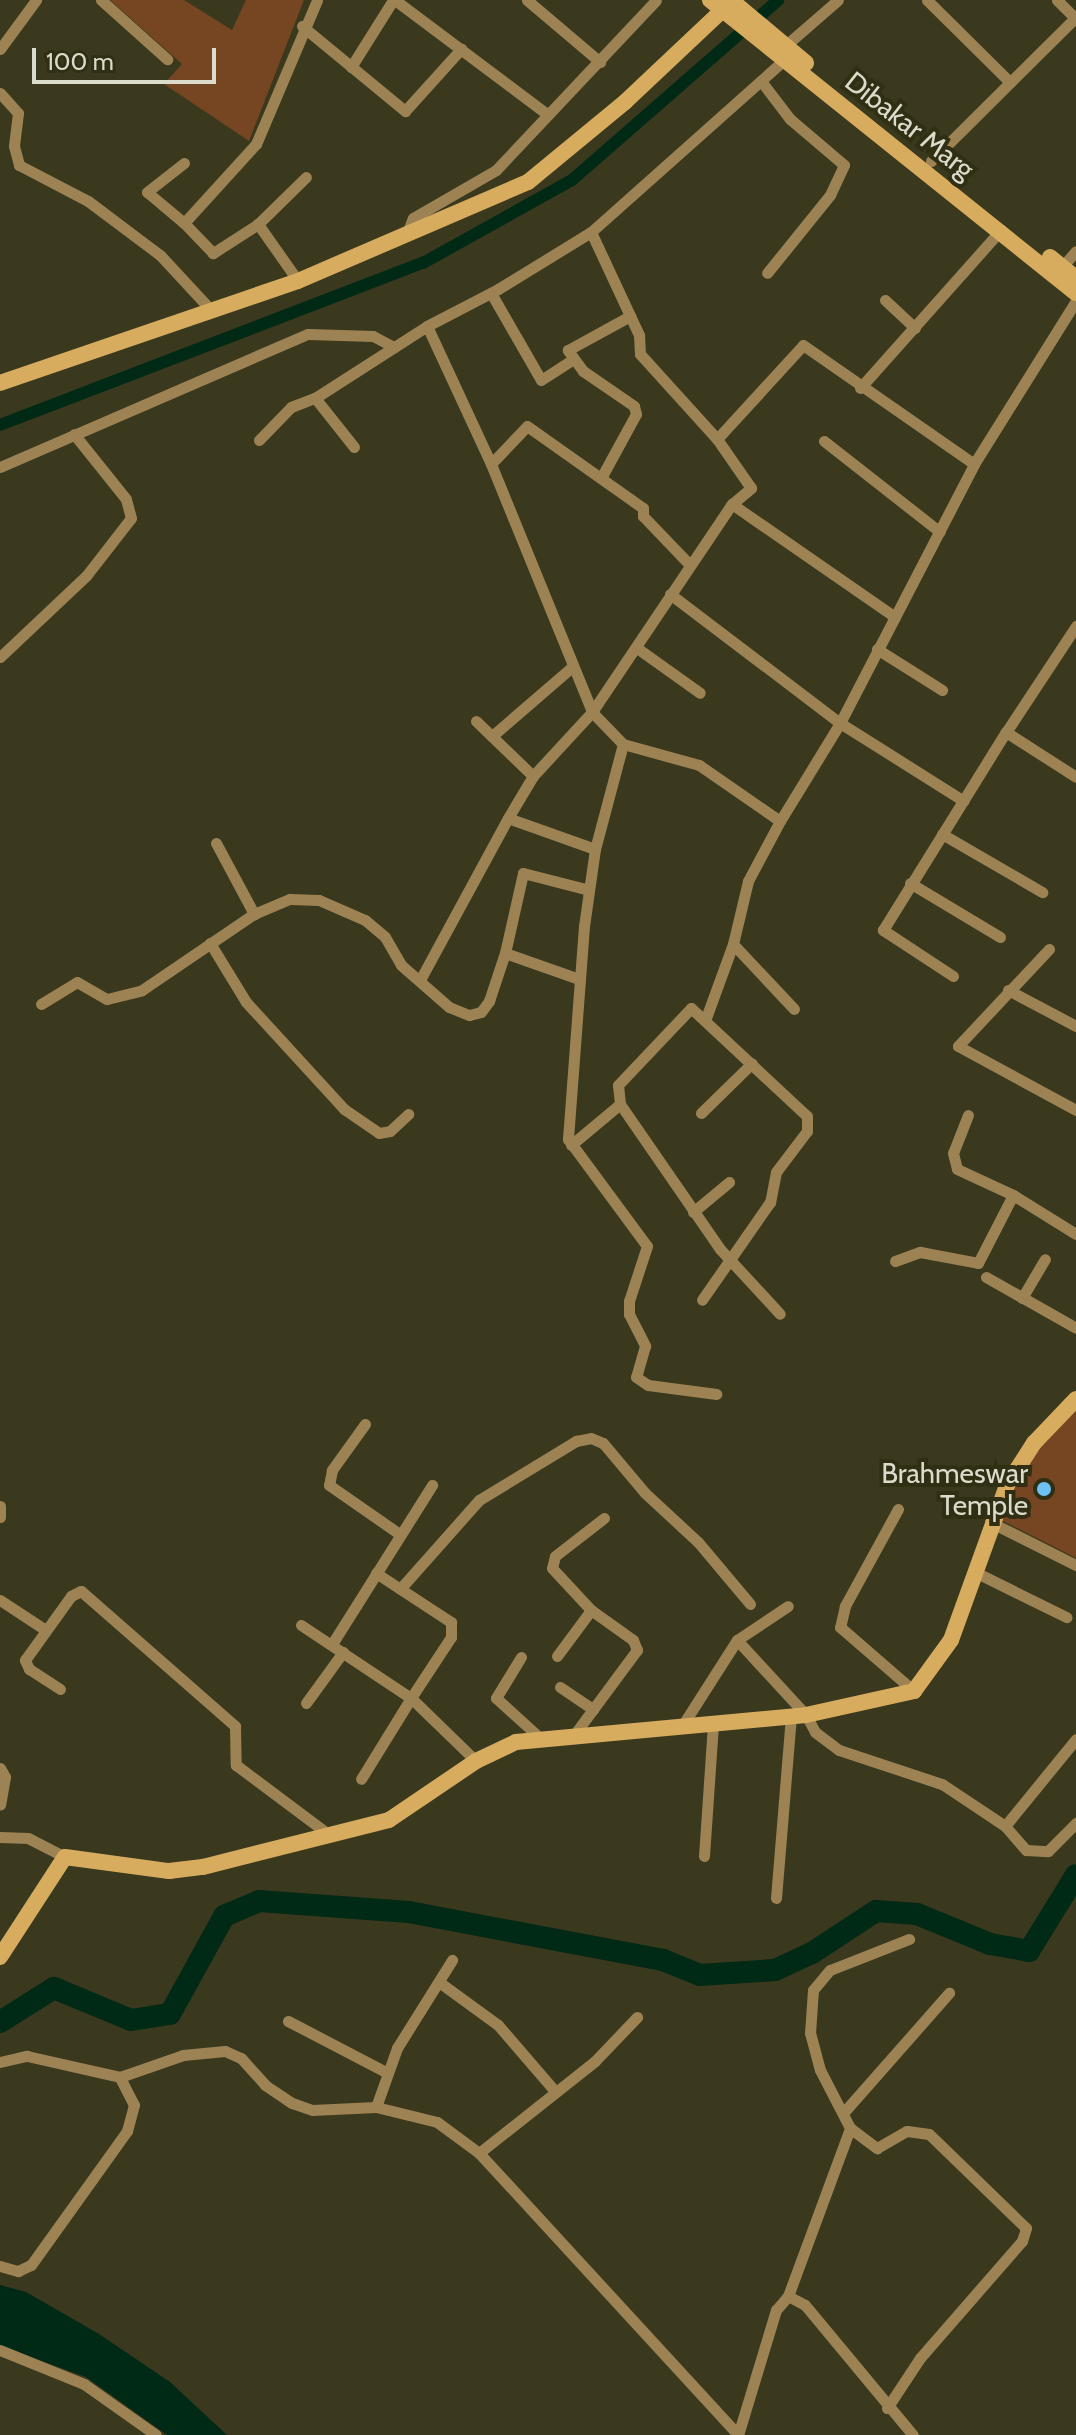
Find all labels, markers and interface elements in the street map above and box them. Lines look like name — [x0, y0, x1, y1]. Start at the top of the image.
scale bar — [36, 32, 220, 82]
text: 100 m — [46, 47, 114, 76]
street label: Dibakar Marg — [839, 64, 981, 186]
place label: Brahmeswar Temple — [881, 1456, 1028, 1522]
marker: Brahmeswar Temple — [1035, 1480, 1053, 1498]

